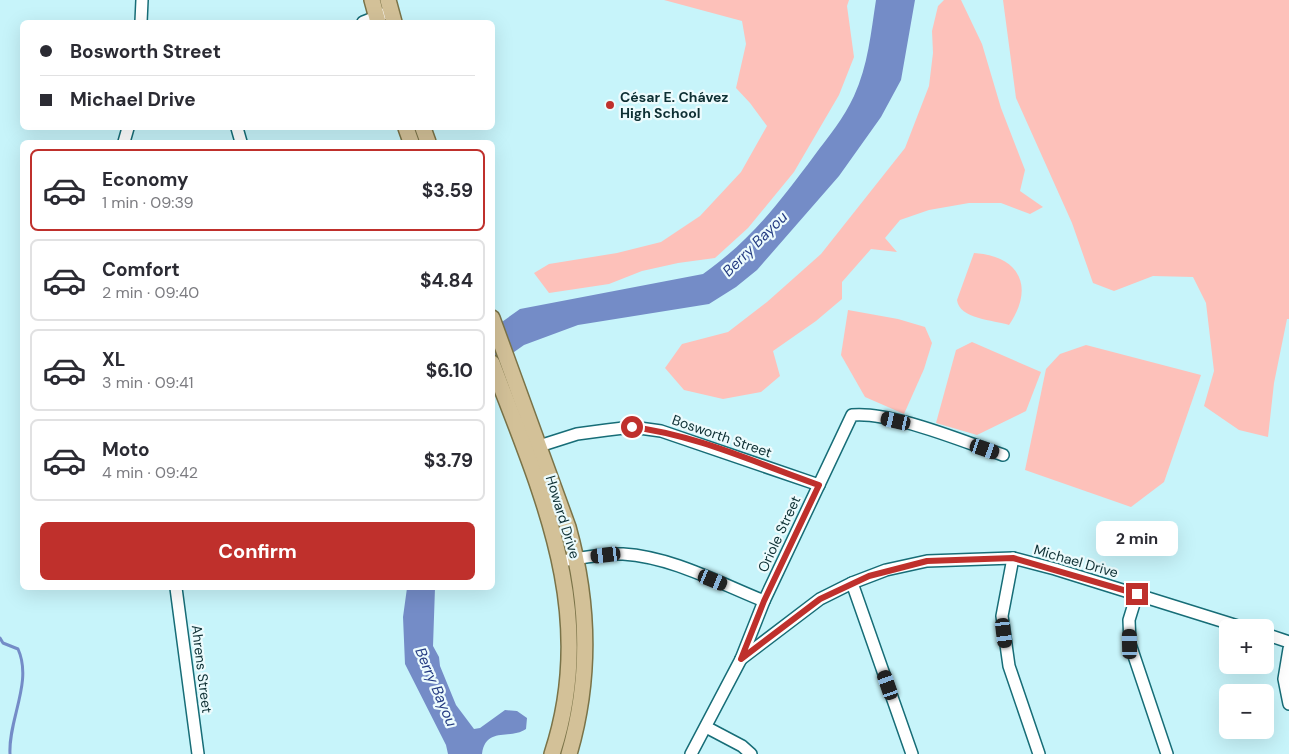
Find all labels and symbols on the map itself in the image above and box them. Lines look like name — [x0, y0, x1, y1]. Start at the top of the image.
place label: César E. Chávez High School — [620, 88, 728, 122]
marker: César E. Chávez High School — [604, 99, 616, 111]
water label: Berry Bayou — [718, 207, 792, 281]
car — [879, 410, 912, 432]
street label: Bosworth Street — [670, 411, 774, 461]
route start — [621, 416, 643, 438]
car — [968, 437, 1001, 461]
street label: Howard Drive — [542, 473, 584, 561]
street label: Oriole Street — [753, 493, 805, 575]
callout: 2 min — [1096, 522, 1178, 556]
street label: Michael Drive — [1032, 540, 1120, 582]
car — [590, 546, 621, 564]
car — [696, 567, 729, 593]
route end — [1126, 583, 1148, 605]
car — [994, 617, 1013, 649]
street label: Ahrens Street — [188, 624, 216, 714]
car — [1122, 629, 1137, 659]
water label: Berry Bayou — [410, 644, 462, 730]
car — [876, 668, 899, 702]

